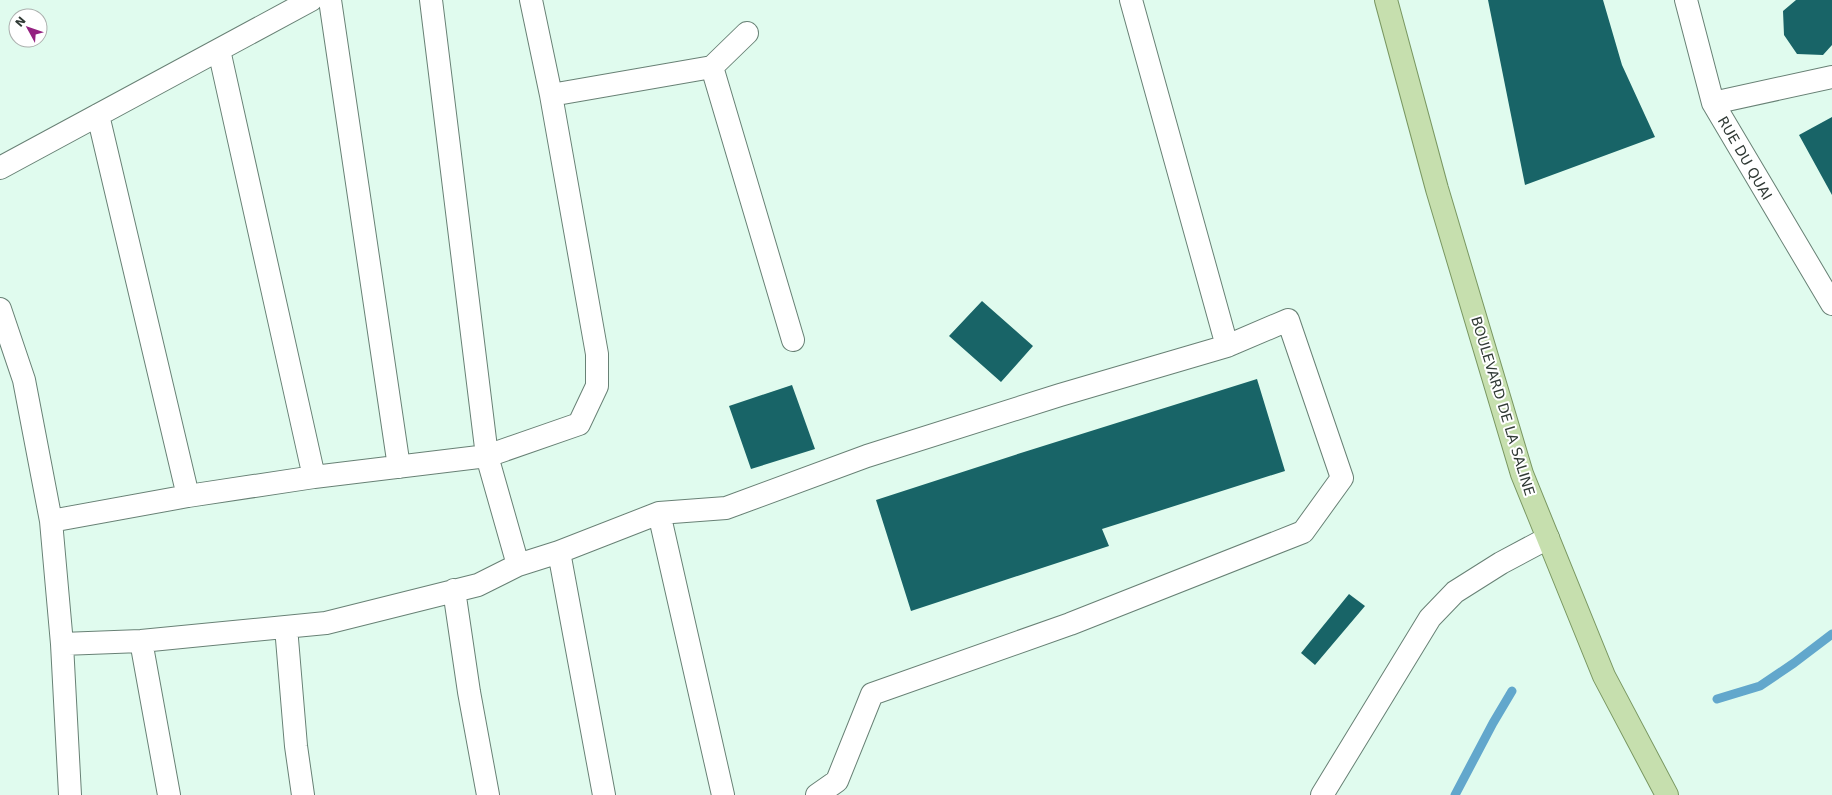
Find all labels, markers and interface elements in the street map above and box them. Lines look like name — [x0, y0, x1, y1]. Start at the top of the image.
north arrow — [8, 8, 48, 48]
text: N — [13, 14, 29, 30]
street label: RUE DU QUAI — [1715, 113, 1775, 203]
street label: BOULEVARD DE LA SALINE — [1468, 314, 1538, 498]

